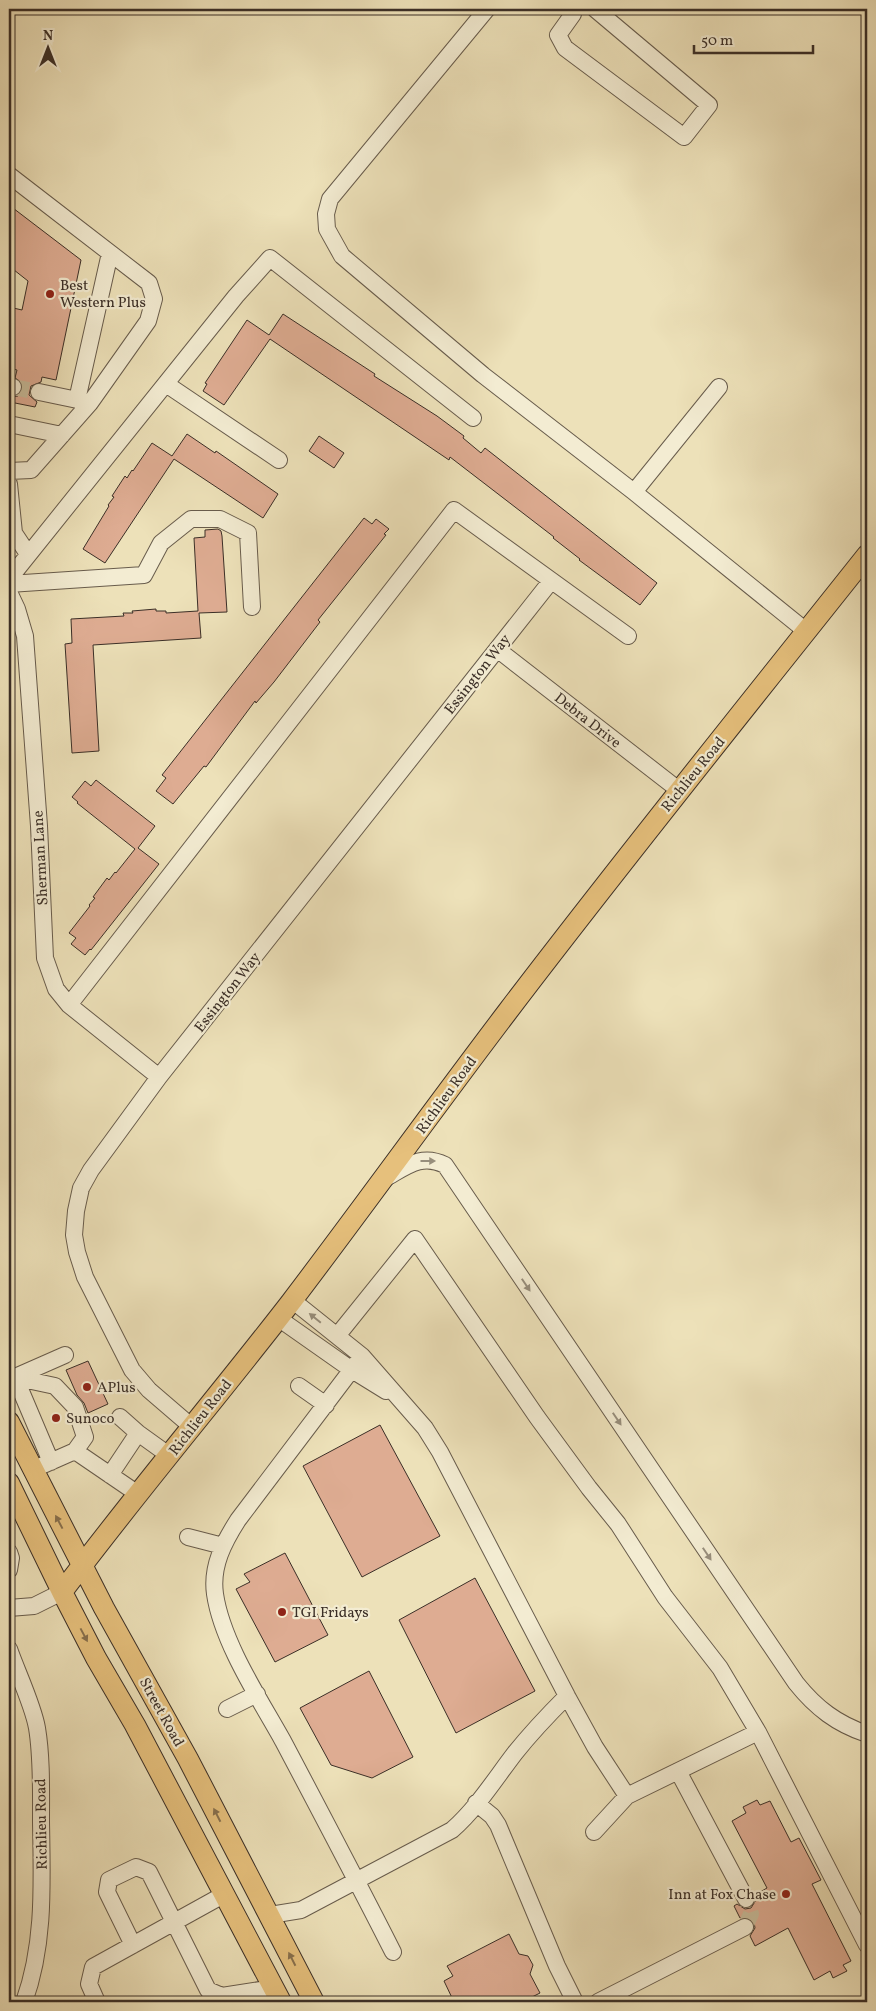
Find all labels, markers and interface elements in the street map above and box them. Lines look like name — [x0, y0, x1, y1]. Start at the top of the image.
north arrow — [22, 22, 72, 72]
scale bar — [694, 22, 812, 54]
text: N — [43, 27, 53, 46]
text: 50 m — [701, 31, 733, 52]
place label: Best Western Plus — [60, 276, 146, 314]
marker: Best Western Plus — [44, 288, 56, 300]
street label: Essington Way — [440, 630, 516, 720]
street label: Debra Drive — [549, 688, 625, 754]
street label: Richlieu Road — [657, 733, 731, 817]
street label: Sherman Lane — [29, 810, 54, 906]
street label: Essington Way — [190, 948, 266, 1038]
street label: Richlieu Road — [412, 1053, 483, 1139]
one-way arrow — [421, 1157, 437, 1165]
one-way arrow — [521, 1278, 531, 1291]
one-way arrow — [309, 1313, 322, 1324]
street label: Richlieu Road — [165, 1375, 238, 1460]
place label: APlus — [97, 1378, 136, 1399]
marker: APlus — [81, 1381, 93, 1393]
place label: Sunoco — [66, 1409, 114, 1430]
marker: Sunoco — [50, 1412, 62, 1424]
one-way arrow — [612, 1413, 622, 1426]
one-way arrow — [55, 1515, 63, 1529]
one-way arrow — [703, 1548, 712, 1561]
place label: TGI Fridays — [292, 1603, 369, 1624]
marker: TGI Fridays — [276, 1606, 288, 1618]
one-way arrow — [80, 1627, 88, 1642]
street label: Street Road — [133, 1674, 188, 1751]
street label: Richlieu Road — [31, 1778, 54, 1870]
one-way arrow — [213, 1808, 221, 1822]
place label: Inn at Fox Chase — [668, 1885, 776, 1906]
marker: Inn at Fox Chase — [780, 1888, 792, 1900]
one-way arrow — [288, 1952, 296, 1966]

